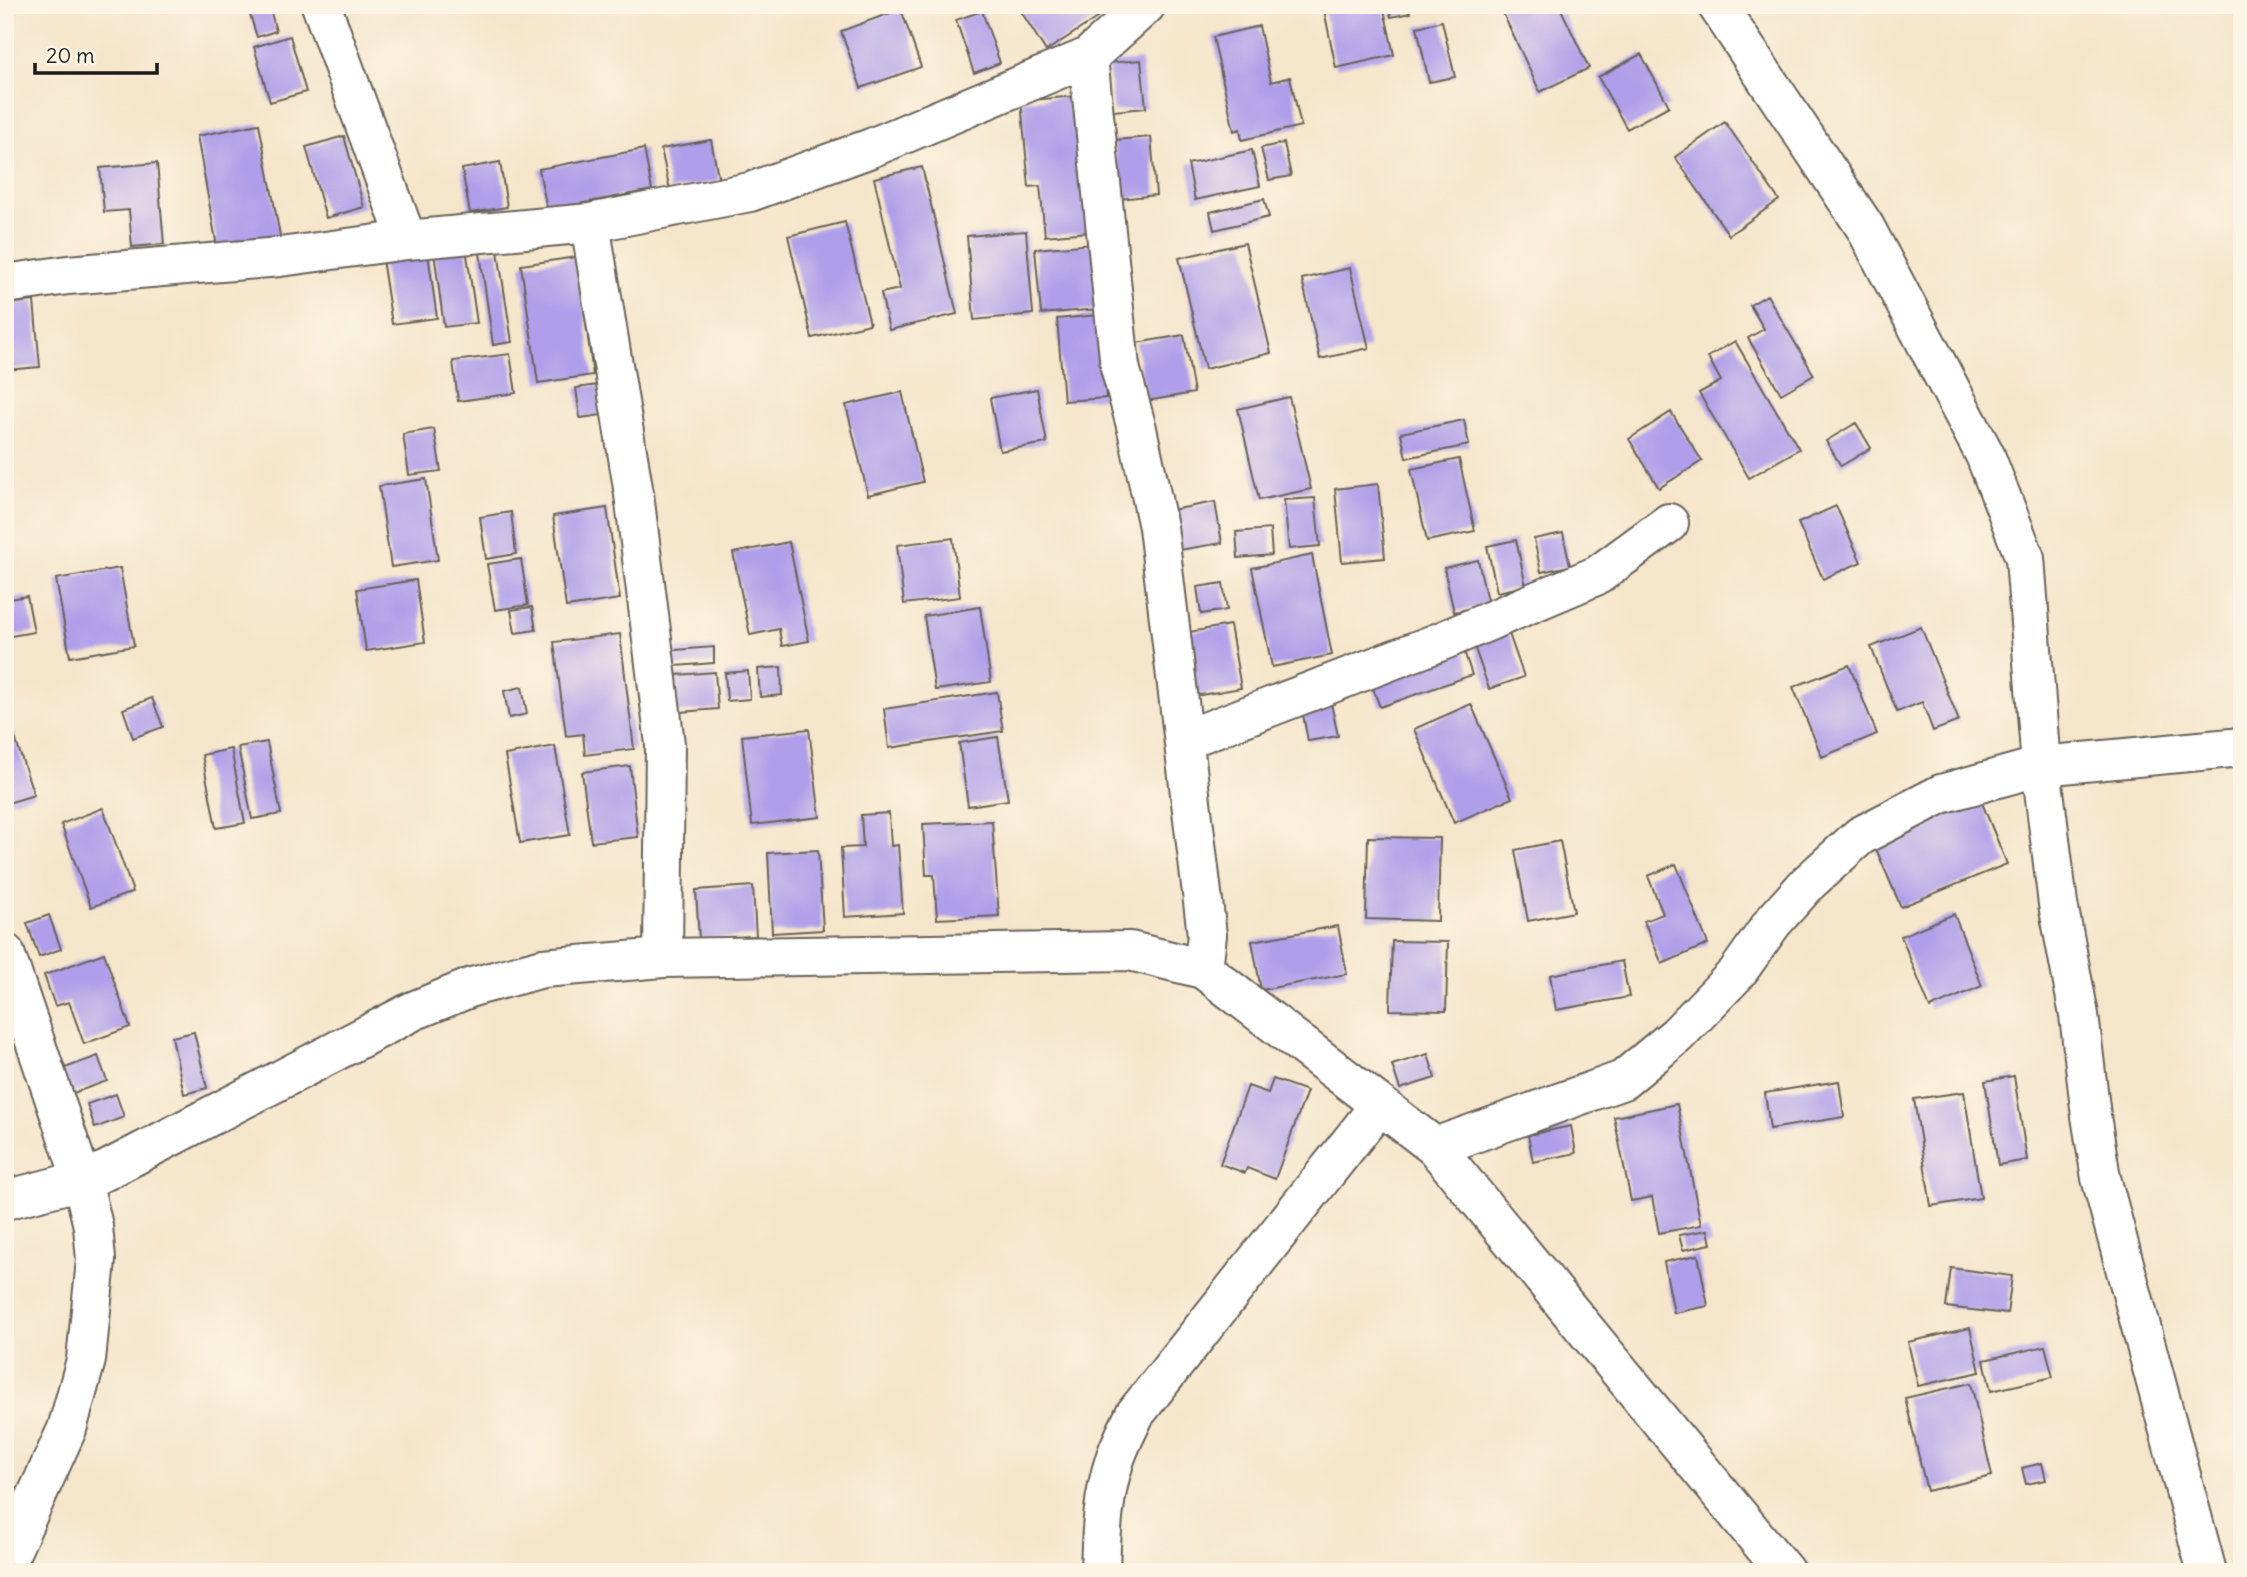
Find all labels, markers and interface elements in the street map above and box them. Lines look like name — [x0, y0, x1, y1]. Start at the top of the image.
scale bar — [35, 32, 158, 76]
text: 20 m — [46, 42, 95, 69]

